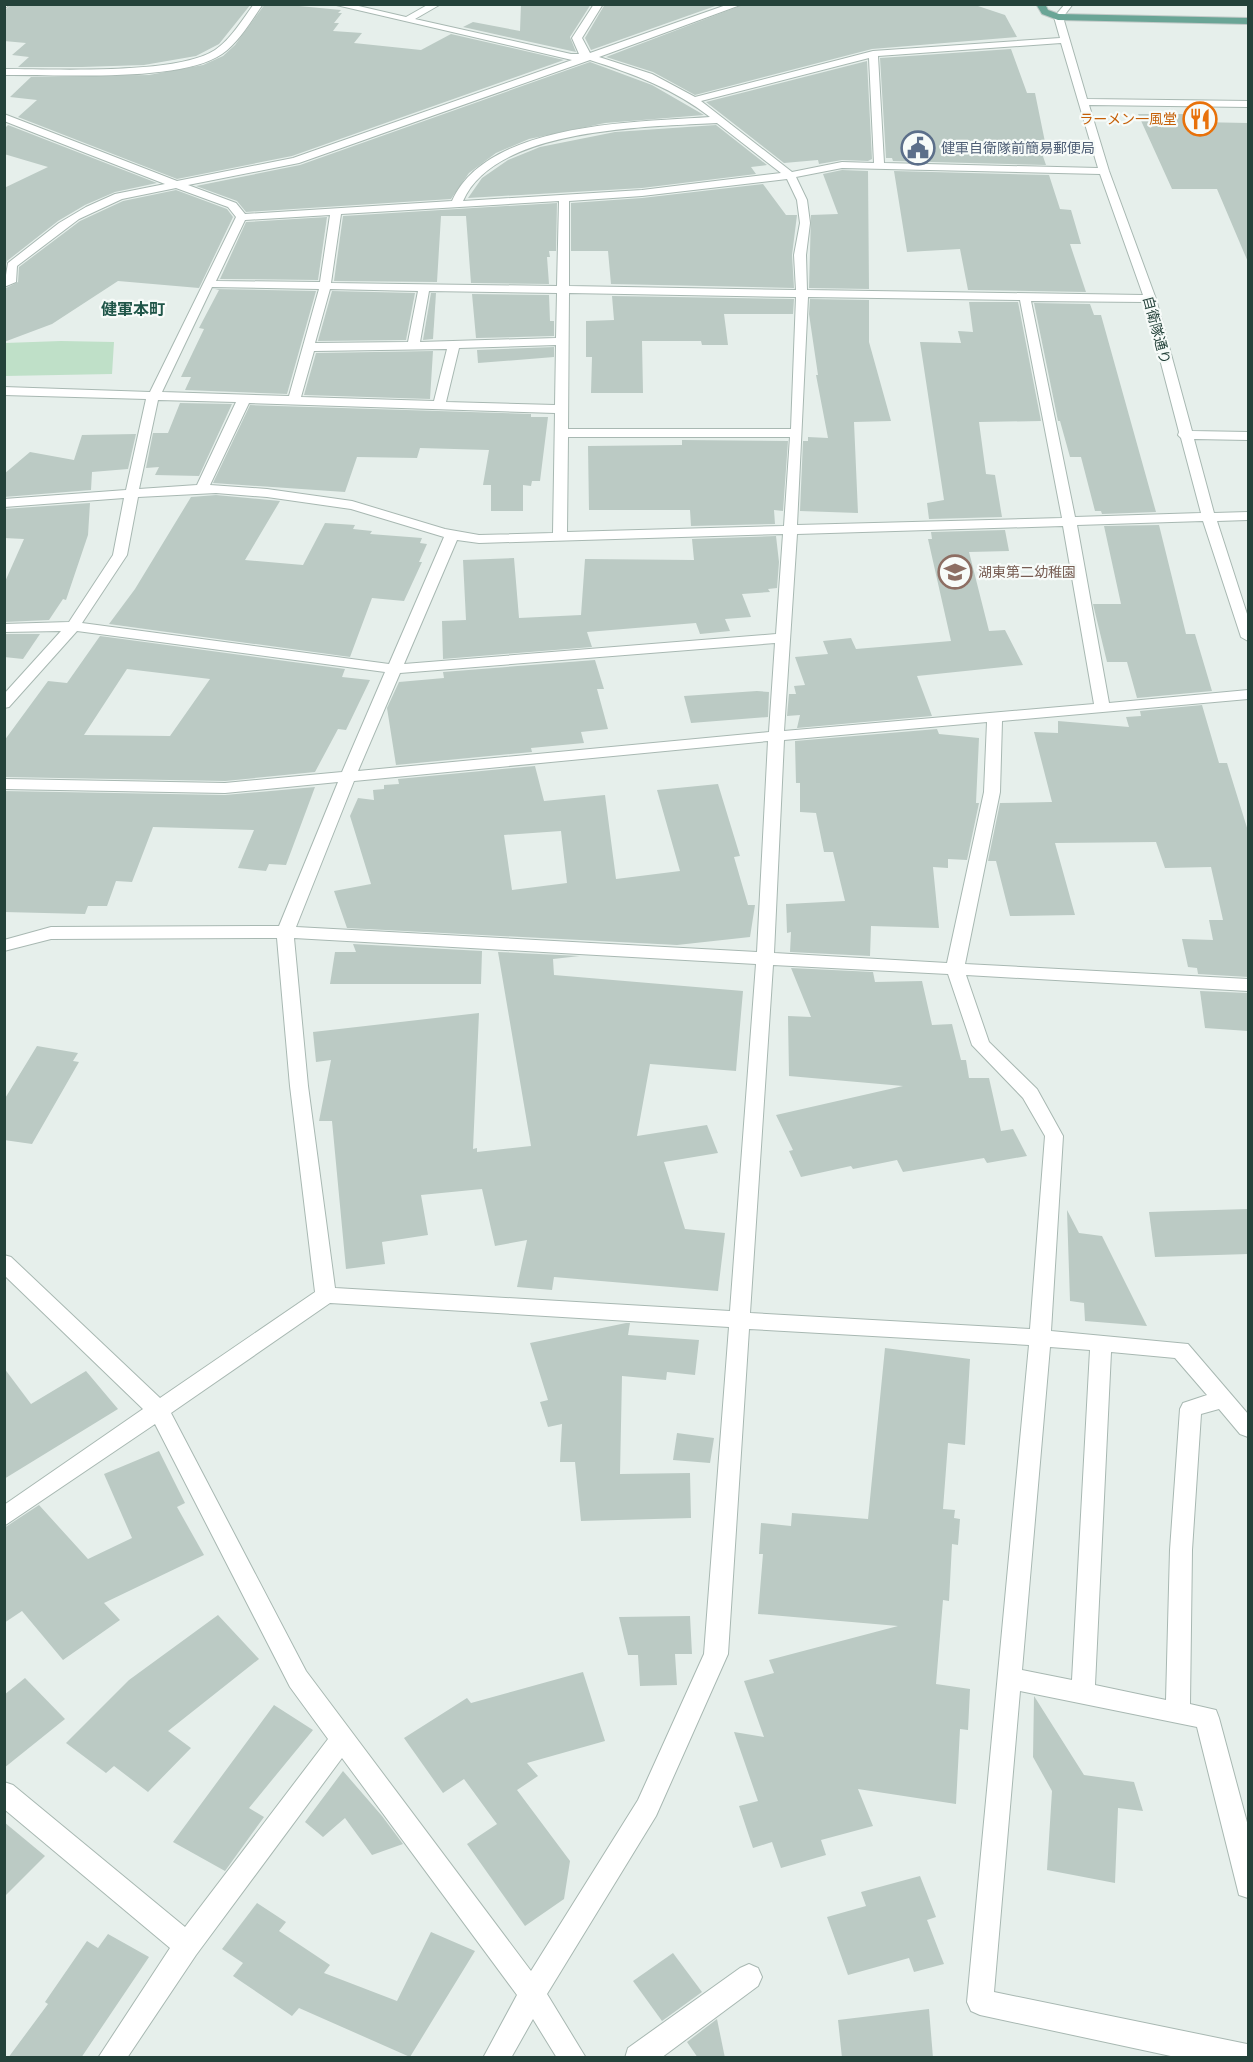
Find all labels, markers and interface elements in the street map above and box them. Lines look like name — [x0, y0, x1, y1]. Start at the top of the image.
restaurant icon: ラーメン一風堂 — [1182, 101, 1218, 137]
place label: ラーメン一風堂 — [1080, 109, 1177, 129]
public building icon: 健軍自衛隊前簡易郵便局 — [900, 130, 936, 166]
place label: 健軍自衛隊前簡易郵便局 — [941, 138, 1095, 158]
street label: 自衛隊通り — [1138, 294, 1176, 366]
district label: 健軍本町 — [101, 298, 165, 321]
school or university icon: 湖東第二幼稚園 — [937, 554, 973, 590]
place label: 湖東第二幼稚園 — [978, 562, 1076, 582]

